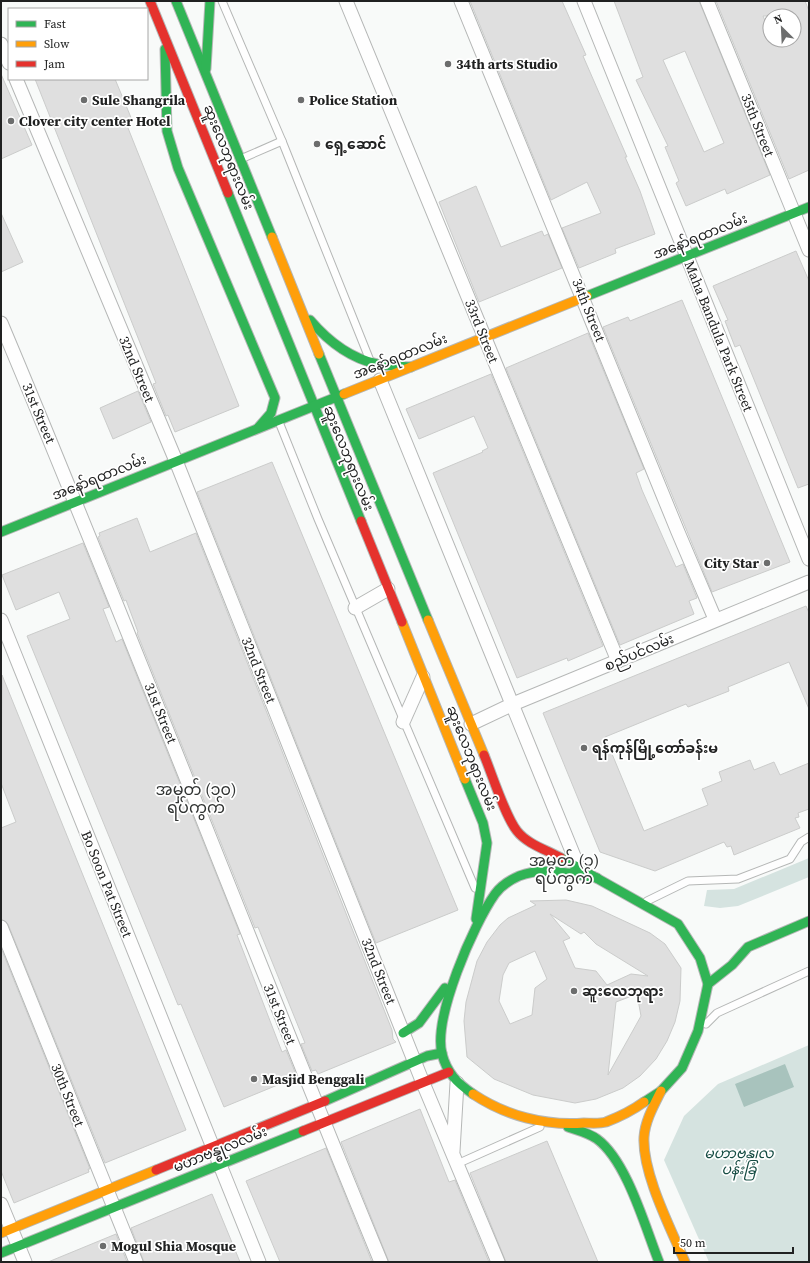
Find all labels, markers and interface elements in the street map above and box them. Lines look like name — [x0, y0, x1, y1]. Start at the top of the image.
legend — [8, 8, 148, 80]
north arrow — [762, 8, 802, 48]
text: N — [771, 11, 785, 28]
text: Fast — [44, 16, 66, 32]
text: Slow — [44, 36, 70, 52]
place label: 34th arts Studio — [456, 54, 558, 74]
text: Jam — [43, 56, 65, 72]
marker: 34th arts Studio — [443, 59, 453, 69]
place label: Sule Shangrila — [92, 90, 186, 110]
place label: Police Station — [309, 90, 398, 110]
street label: 35th Street — [736, 90, 780, 160]
marker: Sule Shangrila — [79, 95, 89, 105]
marker: Police Station — [296, 95, 306, 105]
street label: ဆူးလေဘုရားလမ်း — [197, 101, 259, 213]
place label: Clover city center Hotel — [19, 111, 171, 131]
marker: Clover city center Hotel — [6, 116, 16, 126]
place label: ရှေ့ဆောင် — [325, 134, 387, 156]
marker: ရှေ့ဆောင် — [312, 139, 322, 149]
street label: အနော်ရထာလမ်း — [650, 208, 751, 266]
street label: Maha Bandula Park Street — [680, 258, 759, 415]
street label: 34th Street — [567, 275, 611, 345]
street label: 33rd Street — [460, 296, 504, 366]
street label: အနော်ရထာလမ်း — [350, 328, 451, 386]
street label: 32nd Street — [114, 333, 160, 405]
street label: 31st Street — [17, 380, 61, 447]
street label: ဆူးလေဘုရားလမ်း — [317, 402, 379, 514]
street label: အနော်ရထာလမ်း — [49, 449, 150, 507]
place label: City Star — [704, 553, 759, 573]
marker: City Star — [762, 558, 772, 568]
street label: စည်ပင်လမ်း — [601, 628, 678, 677]
street label: 32nd Street — [237, 634, 282, 707]
street label: 31st Street — [140, 680, 182, 747]
street label: ဆူးလေဘုရားလမ်း — [440, 702, 502, 814]
place label: ရန်ကုန်မြို့တော်ခန်းမ — [592, 738, 718, 760]
marker: ရန်ကုန်မြို့တော်ခန်းမ — [579, 743, 589, 753]
district label: အမှတ် (၁၀) ရပ်ကွက် — [156, 778, 236, 821]
street label: Bo Soon Pat Street — [76, 828, 138, 941]
district label: အမှတ် (၁) ရပ်ကွက် — [529, 849, 599, 892]
street label: 32nd Street — [357, 935, 402, 1008]
street label: 31st Street — [259, 981, 301, 1048]
place label: ဆူးလေဘုရား — [582, 981, 664, 1003]
marker: ဆူးလေဘုရား — [569, 986, 579, 996]
street label: 30th Street — [46, 1060, 90, 1130]
place label: Masjid Benggali — [262, 1069, 365, 1089]
marker: Masjid Benggali — [249, 1074, 259, 1084]
street label: မဟာဗန္ဓုလလမ်း — [170, 1121, 271, 1179]
park label: မဟာဗန္ဓုလ ပန်းခြံ — [704, 1143, 775, 1181]
scale bar — [674, 1229, 793, 1255]
text: 50 m — [680, 1235, 706, 1251]
place label: Mogul Shia Mosque — [111, 1236, 236, 1256]
marker: Mogul Shia Mosque — [98, 1241, 108, 1251]

